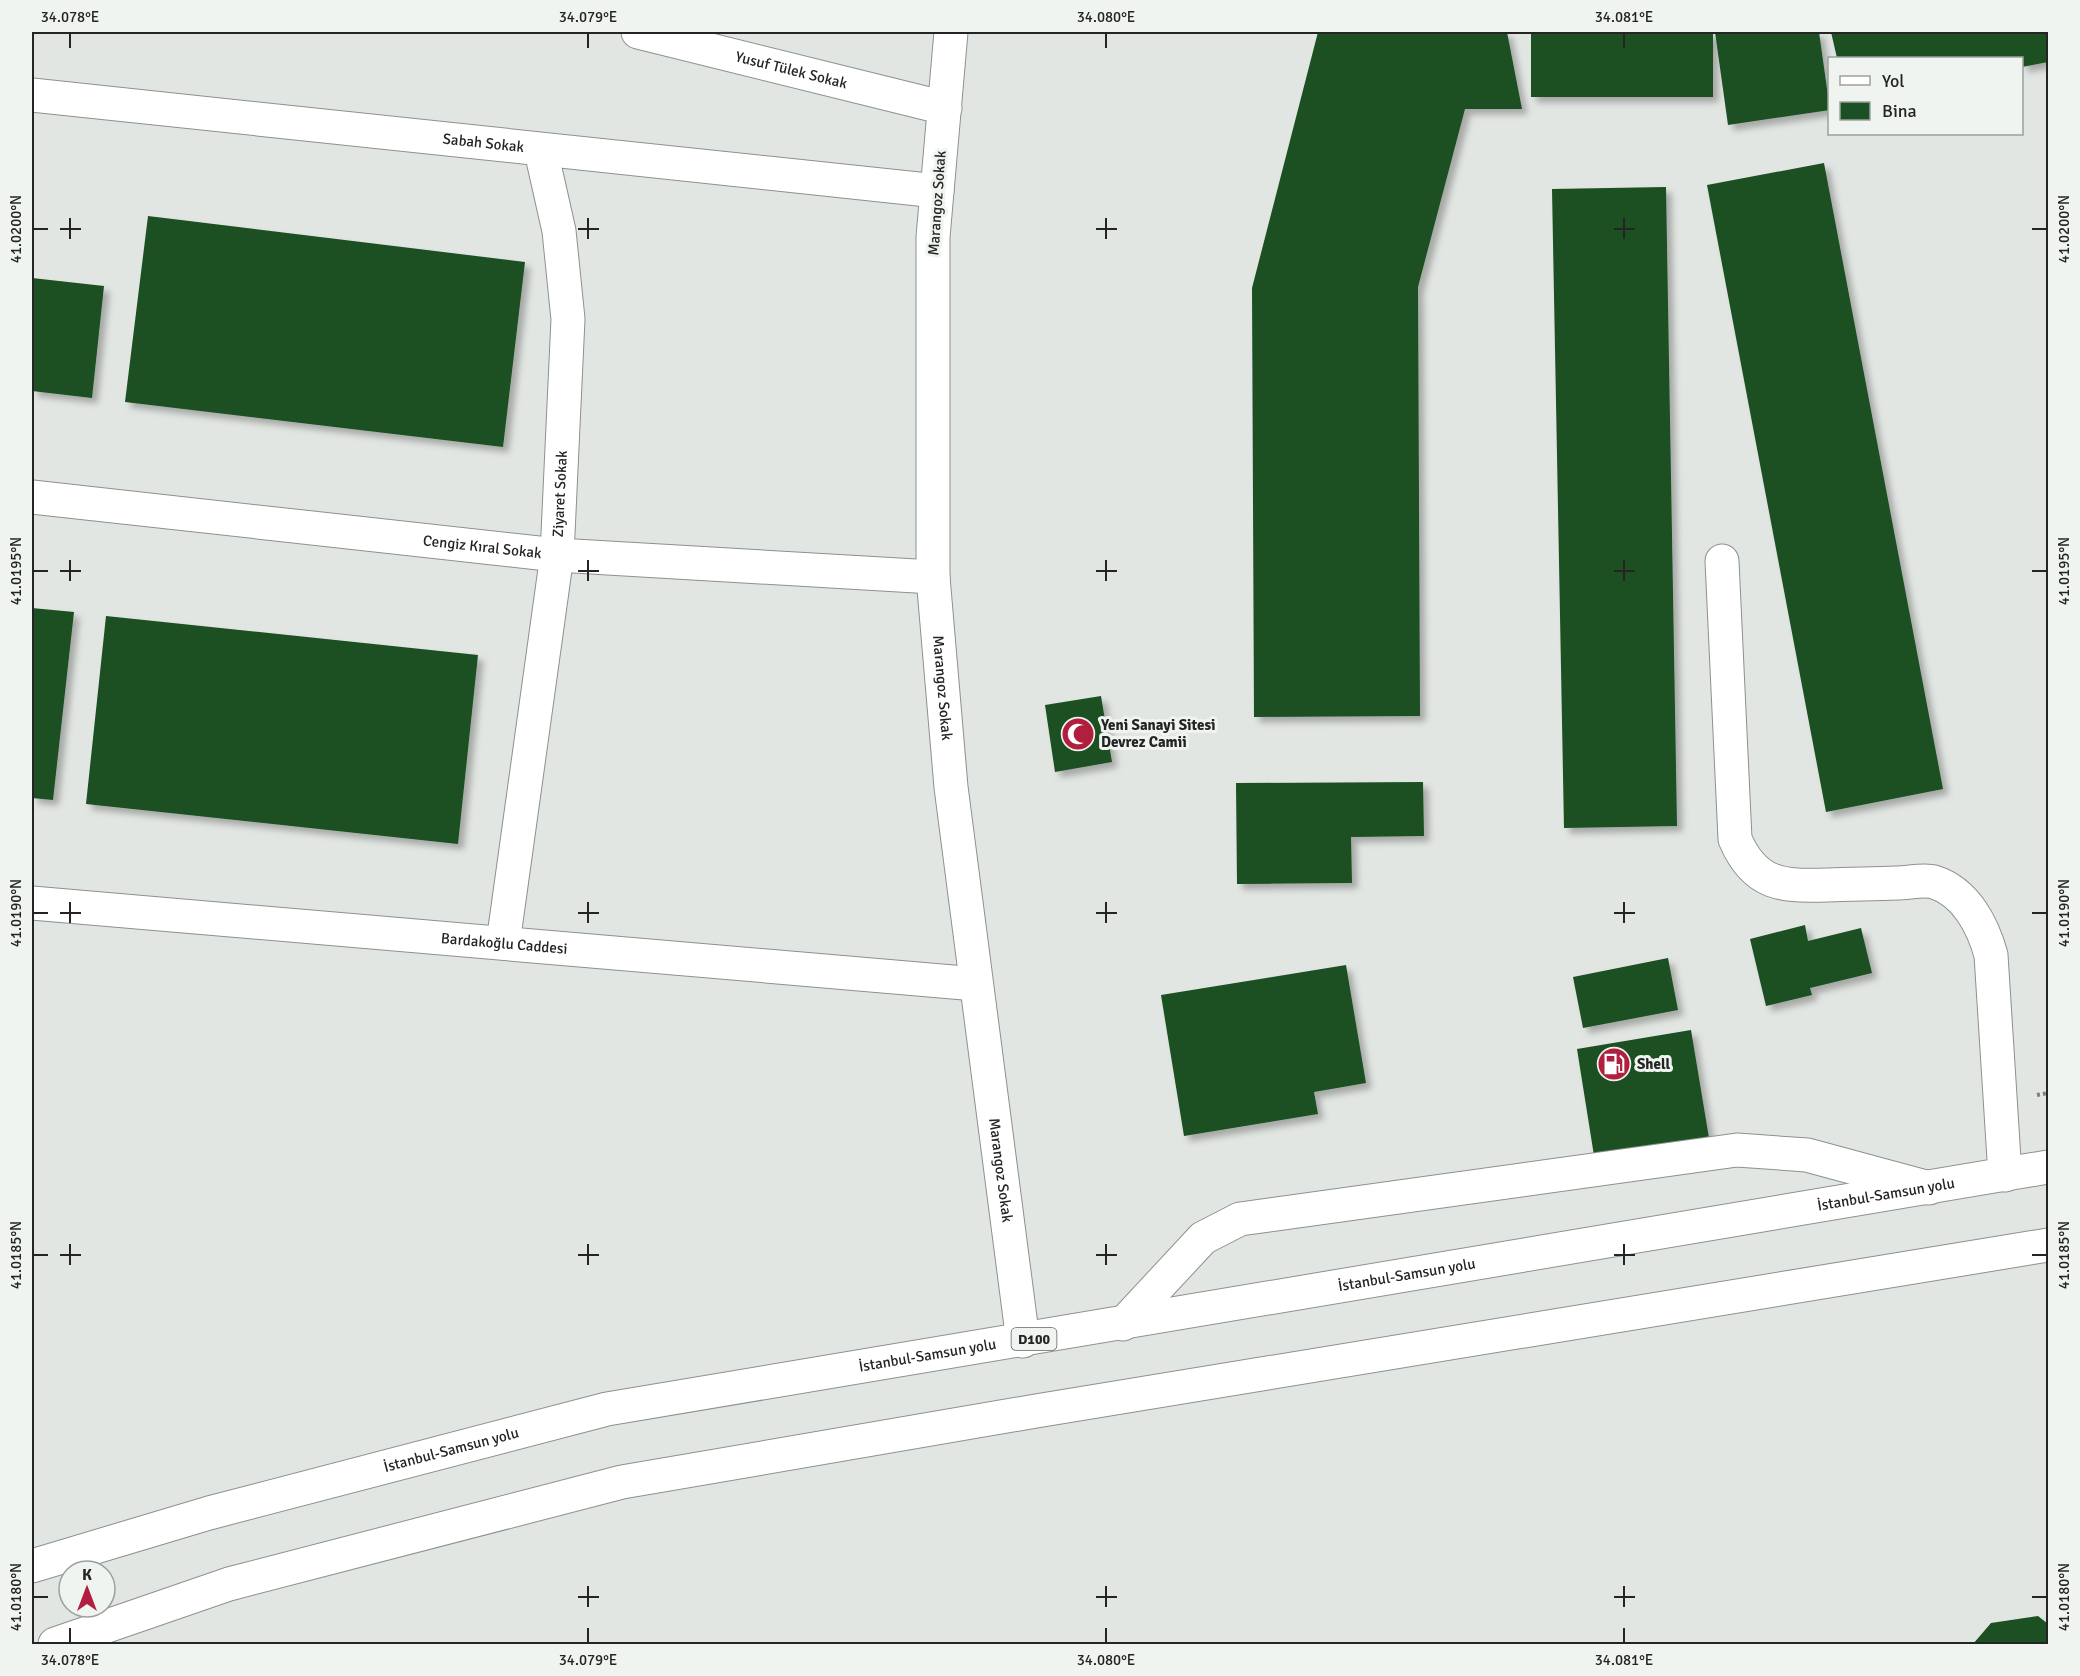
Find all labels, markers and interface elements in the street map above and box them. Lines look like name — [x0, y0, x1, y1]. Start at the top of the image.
text: 34.078°E — [41, 8, 99, 26]
text: 34.079°E — [559, 8, 617, 26]
text: 34.080°E — [1077, 8, 1135, 26]
text: 34.081°E — [1595, 8, 1653, 26]
street label: Yusuf Tülek Sokak — [734, 47, 850, 93]
legend — [1828, 57, 2023, 135]
text: Yol — [1882, 70, 1905, 92]
text: Bina — [1882, 100, 1917, 122]
street label: Sabah Sokak — [442, 130, 526, 156]
street label: Marangoz Sokak — [924, 149, 950, 256]
text: 41.0200°N — [7, 195, 25, 263]
text: 41.0200°N — [2055, 195, 2073, 263]
street label: Ziyaret Sokak — [549, 449, 571, 538]
street label: Cengiz Kıral Sokak — [422, 531, 543, 562]
text: 41.0195°N — [7, 537, 25, 605]
text: 41.0195°N — [2055, 537, 2073, 605]
street label: Marangoz Sokak — [929, 635, 956, 741]
mosque icon: Yeni Sanayi Sitesi Devrez Camii — [1060, 716, 1096, 752]
place label: Yeni Sanayi Sitesi Devrez Camii — [1100, 716, 1216, 751]
text: 41.0190°N — [7, 879, 25, 947]
text: 41.0190°N — [2055, 879, 2073, 947]
street label: Bardakoğlu Caddesi — [440, 929, 568, 958]
fuel station icon: Shell — [1596, 1046, 1632, 1082]
place label: Shell — [1637, 1055, 1670, 1073]
street label: Marangoz Sokak — [985, 1117, 1017, 1224]
street label: İstanbul-Samsun yolu — [1816, 1174, 1956, 1215]
text: 41.0185°N — [7, 1221, 25, 1289]
text: 41.0185°N — [2055, 1221, 2073, 1289]
street label: İstanbul-Samsun yolu — [1337, 1254, 1477, 1295]
road number: D100 — [1012, 1328, 1056, 1350]
street label: İstanbul-Samsun yolu — [857, 1335, 997, 1376]
street label: İstanbul-Samsun yolu — [382, 1423, 521, 1476]
north arrow — [57, 1559, 117, 1619]
text: 41.0180°N — [7, 1563, 25, 1631]
text: 41.0180°N — [2055, 1563, 2073, 1631]
text: K — [82, 1565, 92, 1585]
text: 34.078°E — [41, 1651, 99, 1669]
text: 34.079°E — [559, 1651, 617, 1669]
text: 34.080°E — [1077, 1651, 1135, 1669]
text: 34.081°E — [1595, 1651, 1653, 1669]

